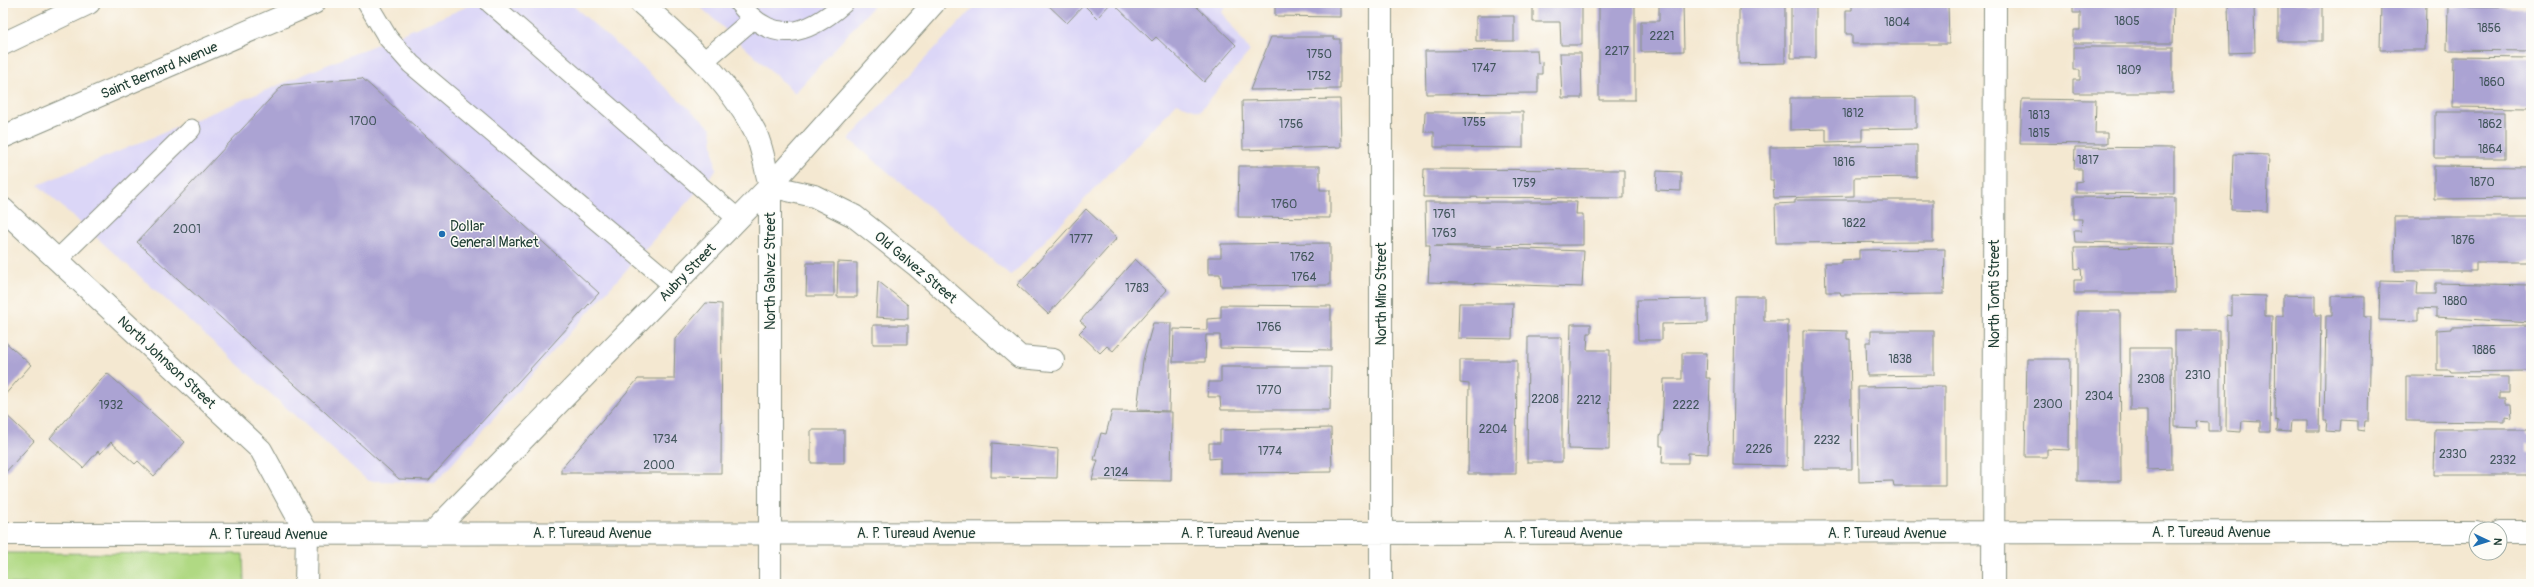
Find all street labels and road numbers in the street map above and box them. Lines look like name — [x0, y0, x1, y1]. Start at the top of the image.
street label: Saint Bernard Avenue — [98, 38, 220, 103]
street label: North Galvez Street — [762, 212, 779, 330]
street label: Old Galvez Street — [871, 228, 961, 307]
street label: Aubry Street — [655, 239, 720, 305]
street label: North Tonti Street — [1986, 239, 2003, 348]
street label: North Miro Street — [1373, 242, 1390, 346]
street label: North Johnson Street — [114, 312, 220, 413]
street label: A. P. Tureaud Avenue — [2152, 524, 2270, 541]
street label: A. P. Tureaud Avenue — [533, 525, 651, 542]
street label: A. P. Tureaud Avenue — [857, 525, 975, 542]
street label: A. P. Tureaud Avenue — [1181, 525, 1299, 542]
street label: A. P. Tureaud Avenue — [1504, 525, 1622, 542]
street label: A. P. Tureaud Avenue — [1828, 525, 1946, 542]
street label: A. P. Tureaud Avenue — [209, 526, 327, 543]

